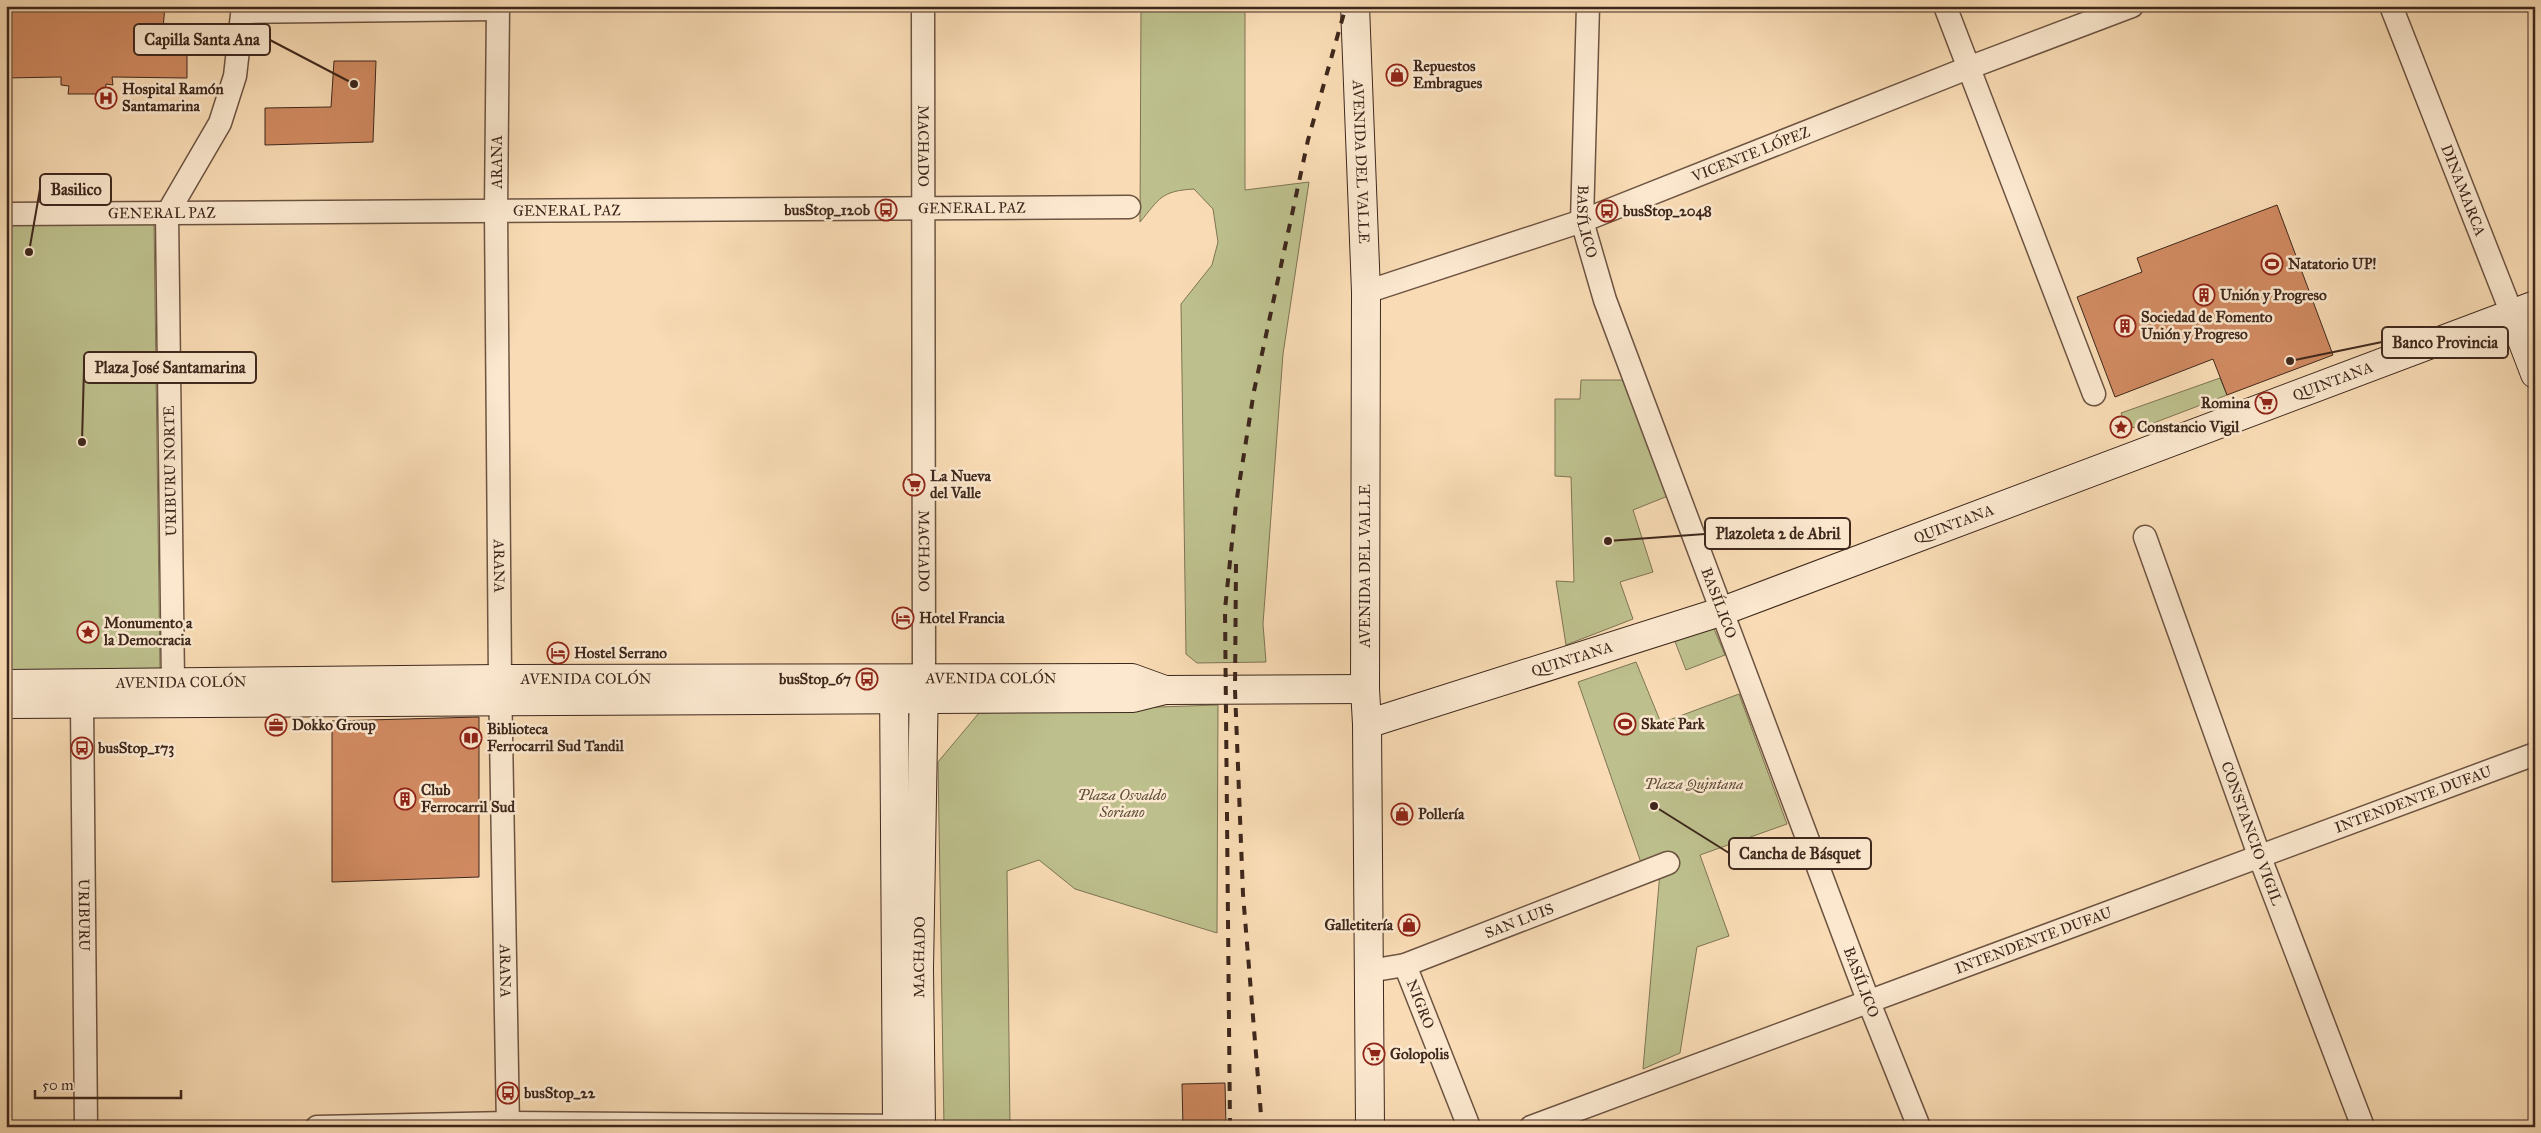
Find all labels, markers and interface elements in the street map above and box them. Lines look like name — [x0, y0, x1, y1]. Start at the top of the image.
callout: Capilla Santa Ana — [134, 24, 270, 55]
text: Capilla Santa Ana — [144, 30, 261, 50]
place label: Repuestos Embragues — [1413, 57, 1483, 93]
shop icon: Repuestos Embragues — [1385, 63, 1409, 87]
street label: AVENIDA DEL VALLE — [1349, 79, 1373, 244]
place label: Hospital Ramón Santamarina — [122, 80, 225, 115]
hospital icon: Hospital Ramón Santamarina — [94, 86, 118, 110]
street label: MACHADO — [914, 105, 932, 187]
street label: VICENTE LÓPEZ — [1688, 123, 1813, 186]
street label: ARANA — [488, 135, 506, 190]
street label: DINAMARCA — [2437, 142, 2490, 239]
callout: Basilico — [40, 174, 111, 205]
text: Basilico — [50, 180, 102, 199]
street label: BASÍLICO — [1573, 185, 1601, 260]
bus stop icon: busStop_120b — [874, 198, 898, 222]
street label: GENERAL PAZ — [918, 199, 1026, 217]
bus stop icon: busStop_2048 — [1595, 199, 1619, 223]
street label: GENERAL PAZ — [513, 201, 621, 220]
place label: busStop_120b — [783, 201, 871, 220]
place label: busStop_2048 — [1622, 202, 1712, 221]
street label: GENERAL PAZ — [108, 204, 216, 222]
sports icon: Natatorio UP! — [2260, 252, 2284, 276]
place label: Natatorio UP! — [2288, 255, 2377, 273]
building icon: Unión y Progreso — [2192, 283, 2216, 307]
place label: Unión y Progreso — [2220, 286, 2327, 305]
place label: Sociedad de Fomento Unión y Progreso — [2141, 308, 2273, 344]
building icon: Sociedad de Fomento Unión y Progreso — [2113, 314, 2137, 338]
callout: Banco Provincia — [2382, 327, 2508, 358]
text: Banco Provincia — [2392, 333, 2499, 352]
callout: Plaza José Santamarina — [84, 352, 256, 383]
text: Plaza José Santamarina — [94, 358, 247, 378]
street label: QUINTANA — [2290, 358, 2375, 405]
supermarket icon: Romina — [2254, 391, 2278, 415]
place label: Romina — [2201, 394, 2251, 412]
street label: URIBURU NORTE — [160, 405, 180, 537]
place icon: Constancio Vigil — [2109, 415, 2133, 439]
place label: Constancio Vigil — [2137, 418, 2240, 437]
place label: La Nueva del Valle — [930, 467, 991, 502]
supermarket icon: La Nueva del Valle — [902, 473, 926, 497]
street label: AVENIDA DEL VALLE — [1356, 484, 1374, 649]
street label: QUINTANA — [1911, 501, 1996, 547]
street label: MACHADO — [915, 510, 933, 592]
callout: Plazoleta 2 de Abril — [1705, 518, 1850, 549]
text: Plazoleta 2 de Abril — [1715, 524, 1841, 543]
street label: ARANA — [490, 538, 508, 593]
street label: BASÍLICO — [1697, 565, 1740, 641]
hotel icon: Hotel Francia — [891, 606, 915, 630]
place label: Hotel Francia — [919, 609, 1005, 627]
place label: Monumento a la Democracia — [103, 614, 193, 649]
place icon: Monumento a la Democracia — [76, 620, 100, 644]
street label: QUINTANA — [1529, 638, 1615, 680]
hotel icon: Hostel Serrano — [546, 641, 570, 665]
place label: Hostel Serrano — [574, 644, 667, 662]
bus stop icon: busStop_67 — [855, 667, 879, 691]
street label: AVENIDA COLÓN — [925, 668, 1057, 687]
street label: AVENIDA COLÓN — [520, 669, 652, 688]
place label: busStop_67 — [778, 670, 851, 689]
street label: AVENIDA COLÓN — [114, 672, 247, 692]
sports icon: Skate Park — [1613, 712, 1637, 736]
office icon: Dokko Group — [264, 713, 288, 737]
place label: Skate Park — [1641, 715, 1706, 733]
place label: Dokko Group — [292, 716, 376, 735]
place label: Biblioteca Ferrocarril Sud Tandil — [487, 720, 625, 755]
library icon: Biblioteca Ferrocarril Sud Tandil — [459, 726, 483, 750]
bus stop icon: busStop_173 — [70, 736, 94, 760]
place label: busStop_173 — [97, 739, 174, 758]
street label: CONSTANCIO VIGIL — [2217, 759, 2286, 908]
street label: INTENDENTE DUFAU — [2332, 762, 2494, 837]
park label: Plaza Quintana — [1645, 775, 1743, 793]
place label: Club Ferrocarril Sud — [421, 781, 515, 816]
park label: Plaza Osvaldo Soriano — [1078, 786, 1167, 821]
building icon: Club Ferrocarril Sud — [393, 787, 417, 811]
shop icon: Pollería — [1390, 802, 1414, 826]
place label: Pollería — [1418, 805, 1465, 823]
callout: Cancha de Básquet — [1729, 838, 1871, 869]
text: Cancha de Básquet — [1739, 844, 1861, 864]
street label: URIBURU — [75, 879, 93, 951]
street label: SAN LUIS — [1482, 899, 1556, 942]
street label: INTENDENTE DUFAU — [1952, 903, 2115, 978]
shop icon: Galletitería — [1397, 913, 1421, 937]
street label: MACHADO — [910, 916, 929, 998]
place label: Galletitería — [1324, 916, 1394, 934]
street label: ARANA — [496, 943, 515, 998]
street label: BASÍLICO — [1840, 944, 1883, 1020]
street label: NIGRO — [1403, 977, 1438, 1031]
supermarket icon: Golopolis — [1362, 1042, 1386, 1066]
place label: Golopolis — [1390, 1045, 1450, 1064]
scale bar — [35, 1068, 181, 1100]
text: 50 m — [42, 1076, 74, 1094]
bus stop icon: busStop_22 — [496, 1081, 520, 1105]
place label: busStop_22 — [523, 1084, 596, 1103]

